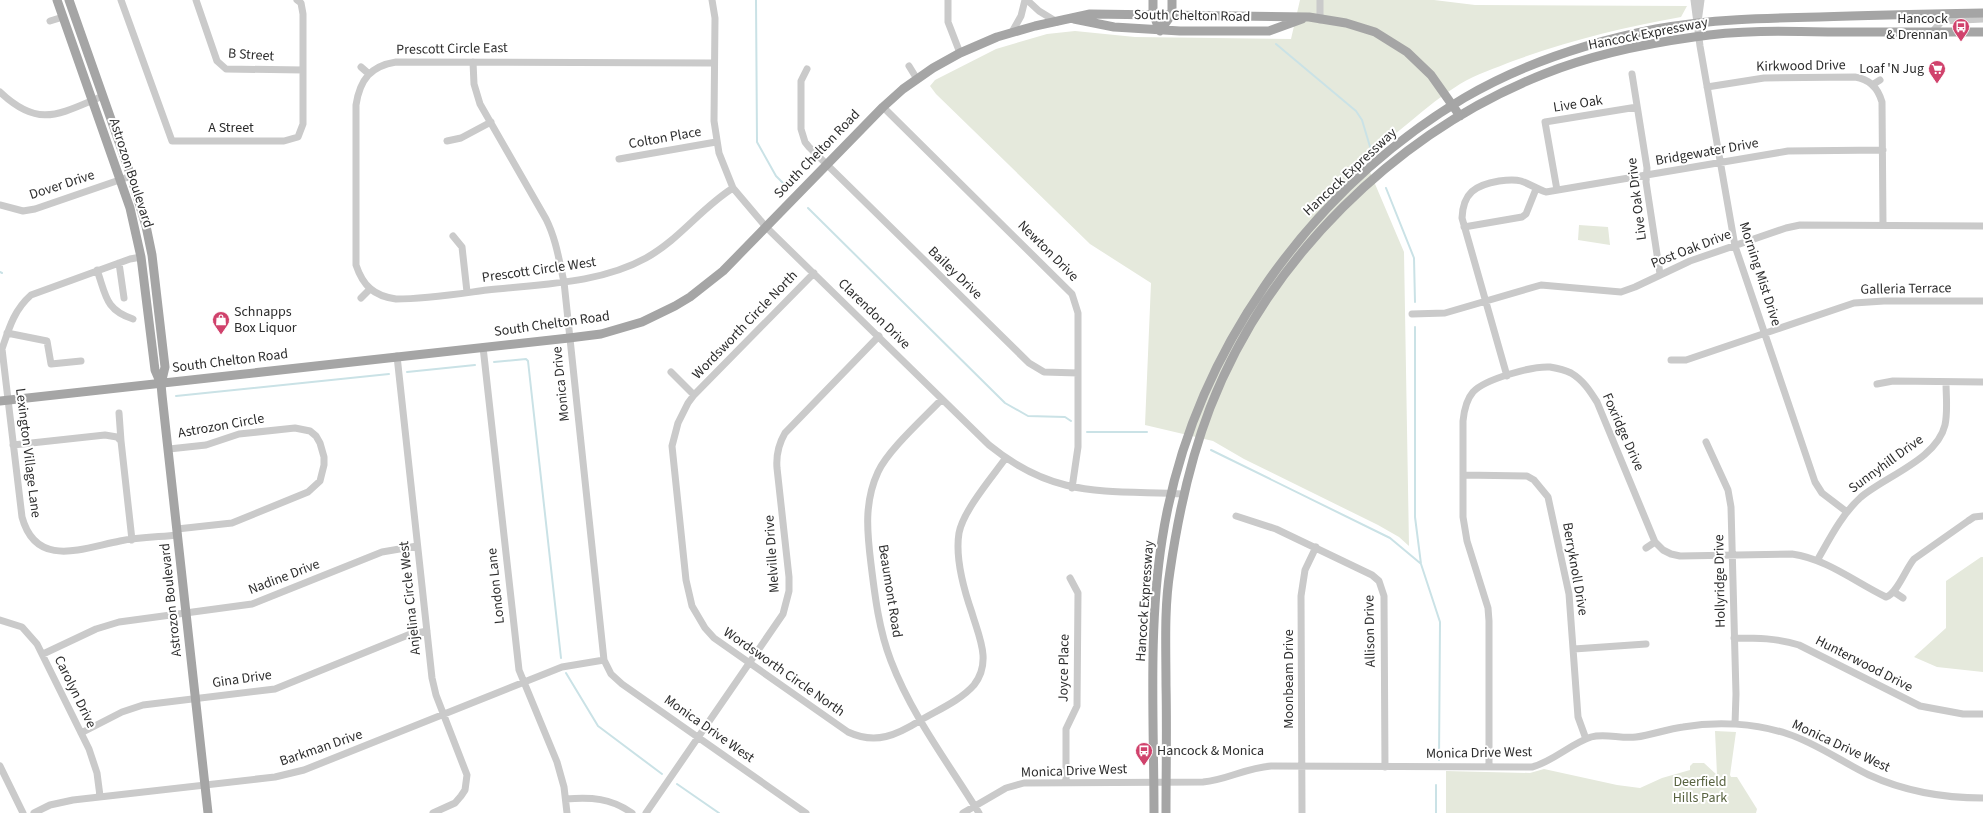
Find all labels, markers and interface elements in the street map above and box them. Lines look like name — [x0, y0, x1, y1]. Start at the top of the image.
street label: South Chelton Road — [1134, 5, 1250, 27]
place label: Hancock & Drennan — [1886, 9, 1948, 45]
street label: Hancock Expressway — [1586, 13, 1710, 55]
bus stop icon: Hancock & Drennan — [1951, 17, 1971, 42]
street label: Prescott Circle East — [396, 38, 508, 60]
street label: B Street — [227, 43, 275, 67]
street label: Kirkwood Drive — [1756, 55, 1846, 77]
place label: Loaf 'N Jug — [1859, 59, 1924, 79]
supermarket icon: Loaf 'N Jug — [1927, 59, 1947, 84]
street label: Live Oak — [1552, 90, 1604, 118]
street label: South Chelton Road — [769, 105, 865, 203]
street label: Astrozon Boulevard — [104, 116, 158, 230]
street label: A Street — [208, 118, 254, 138]
street label: Colton Place — [627, 122, 703, 154]
street label: Hancock Expressway — [1299, 123, 1402, 221]
street label: Bridgewater Drive — [1654, 133, 1760, 171]
street label: Live Oak Drive — [1622, 157, 1652, 241]
street label: Dover Drive — [27, 165, 97, 205]
street label: Newton Drive — [1013, 216, 1083, 286]
street label: Morning Mist Drive — [1734, 219, 1786, 329]
street label: Post Oak Drive — [1648, 224, 1734, 274]
street label: Bailey Drive — [923, 242, 987, 304]
street label: Prescott Circle West — [481, 252, 598, 288]
street label: Wordsworth Circle North — [688, 266, 802, 384]
street label: Clarendon Drive — [833, 274, 915, 354]
street label: Galleria Terrace — [1860, 278, 1952, 300]
place label: Schnapps Box Liquor — [234, 302, 297, 338]
street label: South Chelton Road — [493, 306, 611, 342]
shop icon: Schnapps Box Liquor — [211, 310, 231, 335]
street label: South Chelton Road — [171, 344, 289, 378]
street label: Monica Drive — [547, 345, 575, 422]
street label: Lexington Village Lane — [10, 387, 46, 519]
street label: Foxridge Drive — [1597, 390, 1649, 474]
street label: Astrozon Circle — [176, 409, 266, 443]
street label: Sunnyhill Drive — [1844, 430, 1928, 498]
street label: Melville Drive — [759, 514, 785, 594]
street label: Berryknoll Drive — [1557, 521, 1593, 617]
street label: Hollyridge Drive — [1709, 534, 1731, 628]
street label: Hancock Expressway — [1131, 539, 1159, 662]
street label: Anjelina Circle West — [394, 540, 426, 656]
street label: Astrozon Boulevard — [155, 542, 187, 658]
street label: Beaumont Road — [873, 543, 907, 639]
street label: London Lane — [482, 547, 510, 625]
street label: Nadine Drive — [245, 554, 323, 600]
street label: Allison Drive — [1359, 595, 1381, 667]
street label: Wordsworth Circle North — [719, 622, 849, 722]
street label: Moonbeam Drive — [1279, 629, 1299, 729]
street label: Hunterwood Drive — [1812, 631, 1916, 697]
street label: Joyce Place — [1053, 634, 1075, 702]
street label: Carolyn Drive — [49, 652, 101, 732]
street label: Gina Drive — [211, 665, 273, 693]
street label: Monica Drive West — [660, 690, 759, 768]
street label: Monica Drive West — [1789, 714, 1894, 778]
street label: Barkman Drive — [277, 724, 365, 772]
bus stop icon: Hancock & Monica — [1134, 741, 1154, 766]
place label: Hancock & Monica — [1157, 741, 1264, 761]
street label: Monica Drive West — [1426, 742, 1533, 764]
street label: Monica Drive West — [1020, 759, 1128, 783]
park label: Deerfield Hills Park — [1673, 772, 1727, 808]

